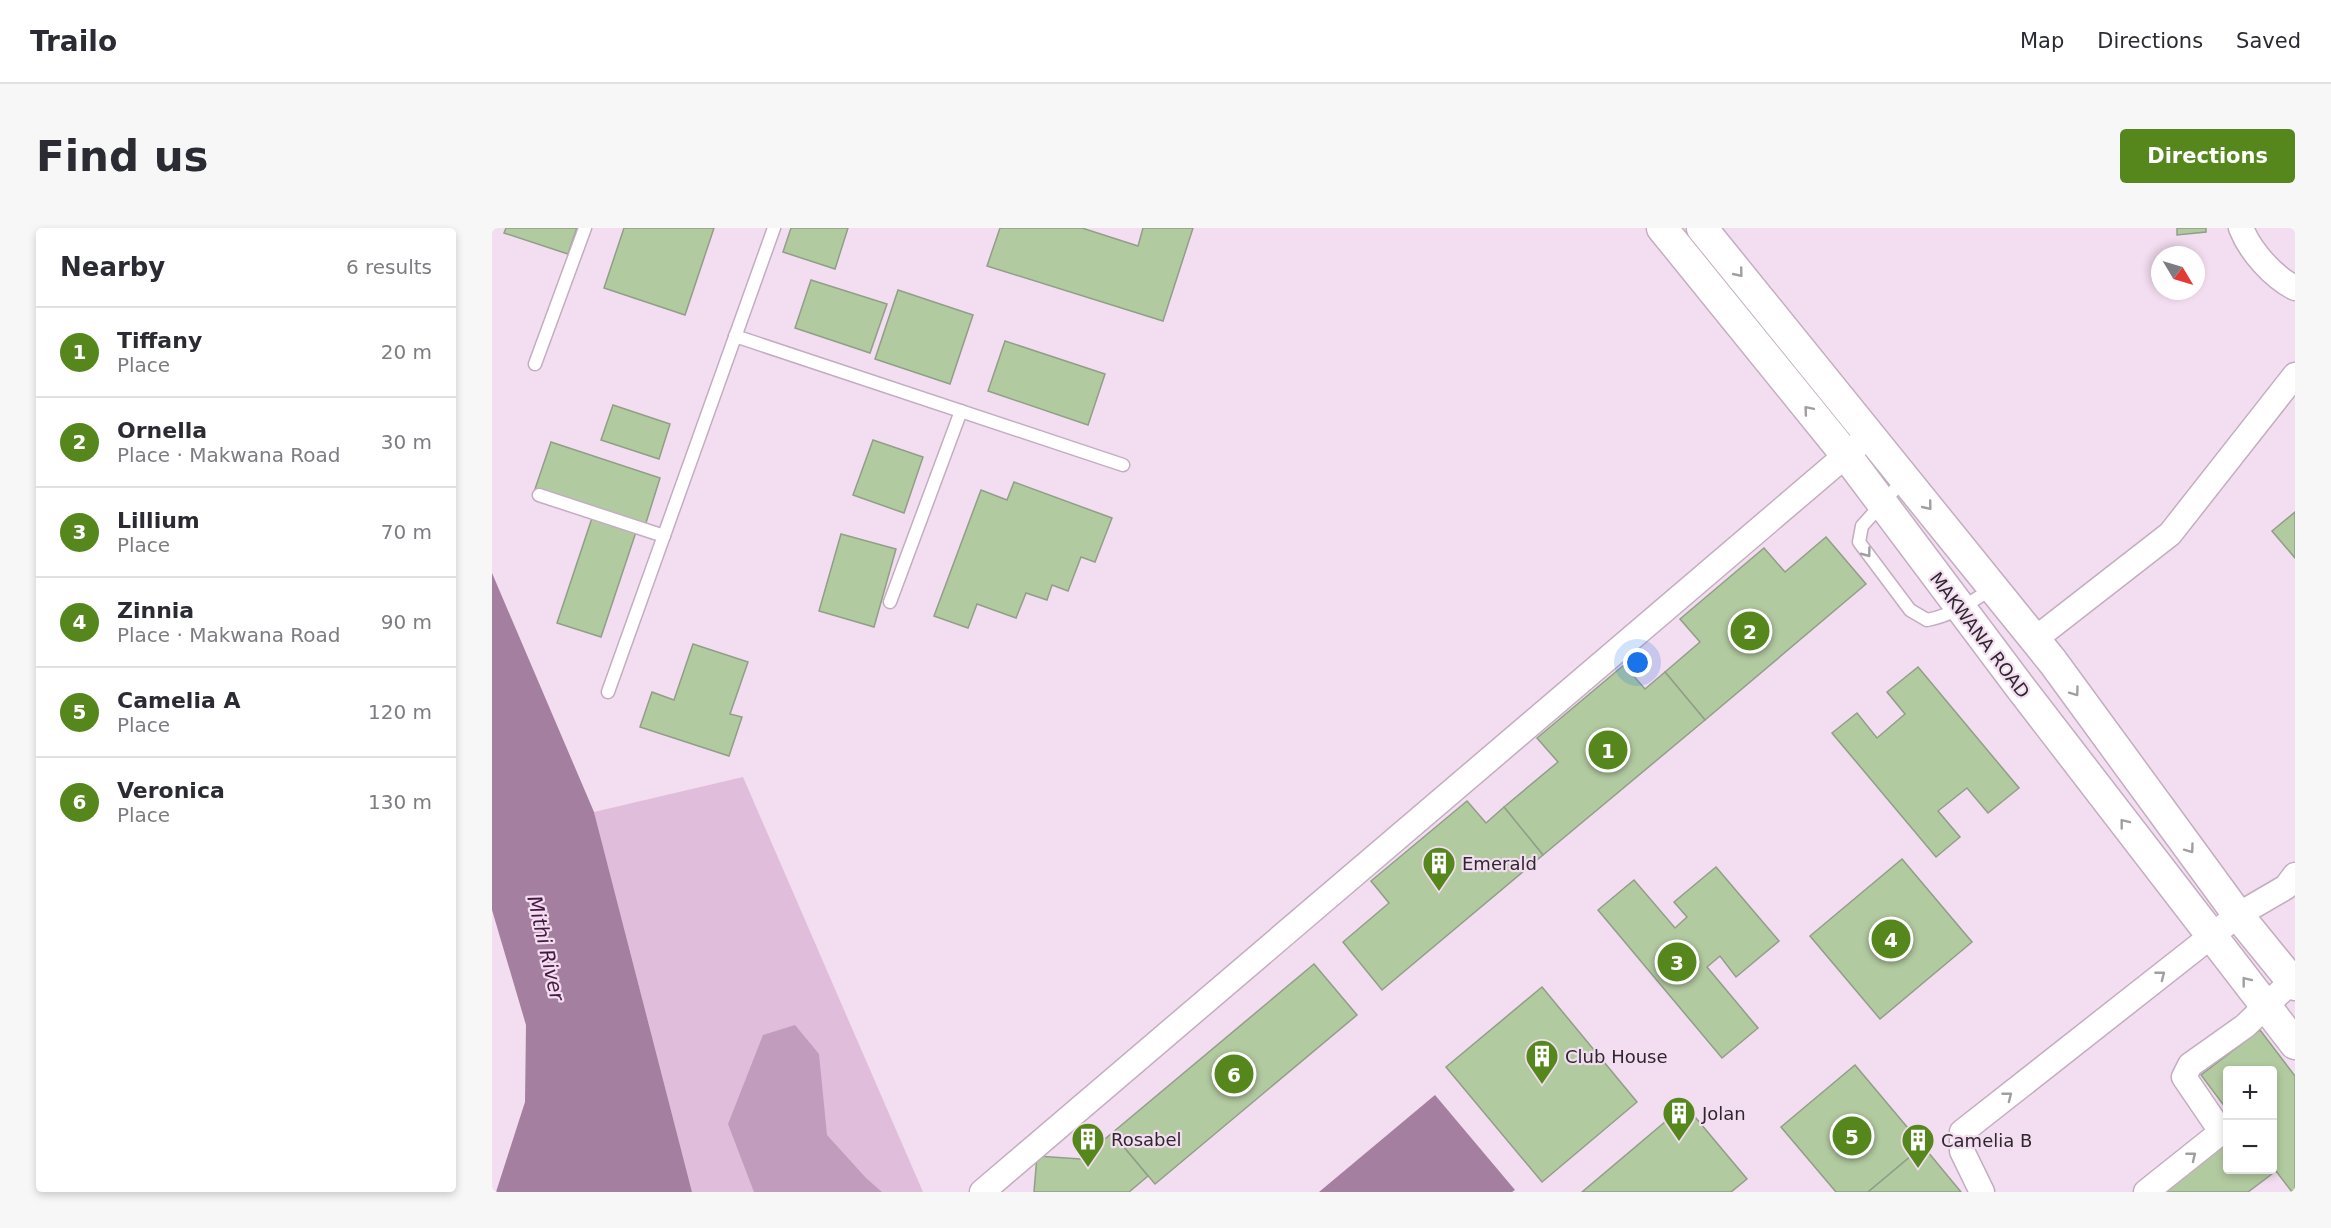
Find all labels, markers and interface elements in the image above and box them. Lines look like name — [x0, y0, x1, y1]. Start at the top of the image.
text: Trailo — [30, 25, 117, 58]
text: Map — [2020, 29, 2064, 53]
text: Directions — [2097, 29, 2203, 53]
text: Saved — [2236, 29, 2301, 53]
button: Directions — [2120, 129, 2295, 183]
text: Find us — [36, 132, 209, 181]
north arrow — [2151, 246, 2205, 300]
text: Nearby — [60, 252, 165, 282]
text: 6 results — [346, 255, 432, 279]
one-way arrow — [1731, 266, 1742, 277]
text: Tiffany — [117, 328, 202, 353]
text: 1 — [73, 340, 86, 364]
text: 20 m — [381, 340, 432, 364]
text: Place — [117, 353, 170, 377]
one-way arrow — [1805, 406, 1816, 417]
text: Ornella — [117, 418, 207, 443]
text: 2 — [73, 430, 86, 454]
text: 30 m — [381, 430, 432, 454]
text: Place · Makwana Road — [117, 443, 340, 467]
one-way arrow — [1921, 499, 1932, 510]
text: Lillium — [117, 508, 200, 533]
text: 3 — [73, 520, 86, 544]
text: 70 m — [381, 520, 432, 544]
text: Place — [117, 533, 170, 557]
one-way arrow — [1860, 546, 1871, 557]
street label: MAKWANA ROAD — [1926, 568, 2034, 702]
text: Zinnia — [117, 598, 194, 623]
pin: 2 — [1730, 608, 1770, 654]
text: 4 — [73, 610, 86, 634]
text: 90 m — [381, 610, 432, 634]
text: Place · Makwana Road — [117, 623, 340, 647]
your location — [1623, 648, 1652, 677]
one-way arrow — [2068, 685, 2079, 696]
text: Camelia A — [117, 688, 240, 713]
text: 5 — [73, 700, 86, 724]
text: 120 m — [368, 700, 432, 724]
text: Place — [117, 713, 170, 737]
pin: 1 — [1588, 728, 1628, 772]
text: Veronica — [117, 778, 225, 803]
text: 6 — [73, 790, 86, 814]
text: 130 m — [368, 790, 432, 814]
text: Place — [117, 803, 170, 827]
one-way arrow — [2121, 818, 2132, 829]
one-way arrow — [2183, 843, 2194, 854]
building icon: Emerald — [1421, 845, 1457, 892]
place label: Emerald — [1462, 853, 1537, 874]
water label: Mithi River — [522, 893, 570, 1005]
pin: 4 — [1872, 916, 1910, 962]
pin: 3 — [1658, 940, 1696, 984]
one-way arrow — [2154, 971, 2165, 982]
one-way arrow — [2243, 977, 2254, 988]
building icon: Club House — [1524, 1038, 1560, 1085]
place label: Club House — [1565, 1046, 1668, 1067]
pin: 6 — [1214, 1052, 1254, 1096]
map controls — [2223, 1066, 2277, 1174]
button: + — [2223, 1066, 2277, 1120]
one-way arrow — [2002, 1092, 2013, 1103]
building icon: Jolan — [1661, 1095, 1697, 1142]
place label: Jolan — [1701, 1103, 1746, 1124]
pin: 5 — [1832, 1114, 1872, 1158]
button: − — [2223, 1120, 2277, 1174]
building icon: Rosabel — [1070, 1121, 1106, 1168]
building icon: Camelia B — [1900, 1122, 1936, 1169]
place label: Rosabel — [1111, 1129, 1182, 1150]
place label: Camelia B — [1941, 1130, 2032, 1151]
one-way arrow — [2185, 1152, 2196, 1163]

